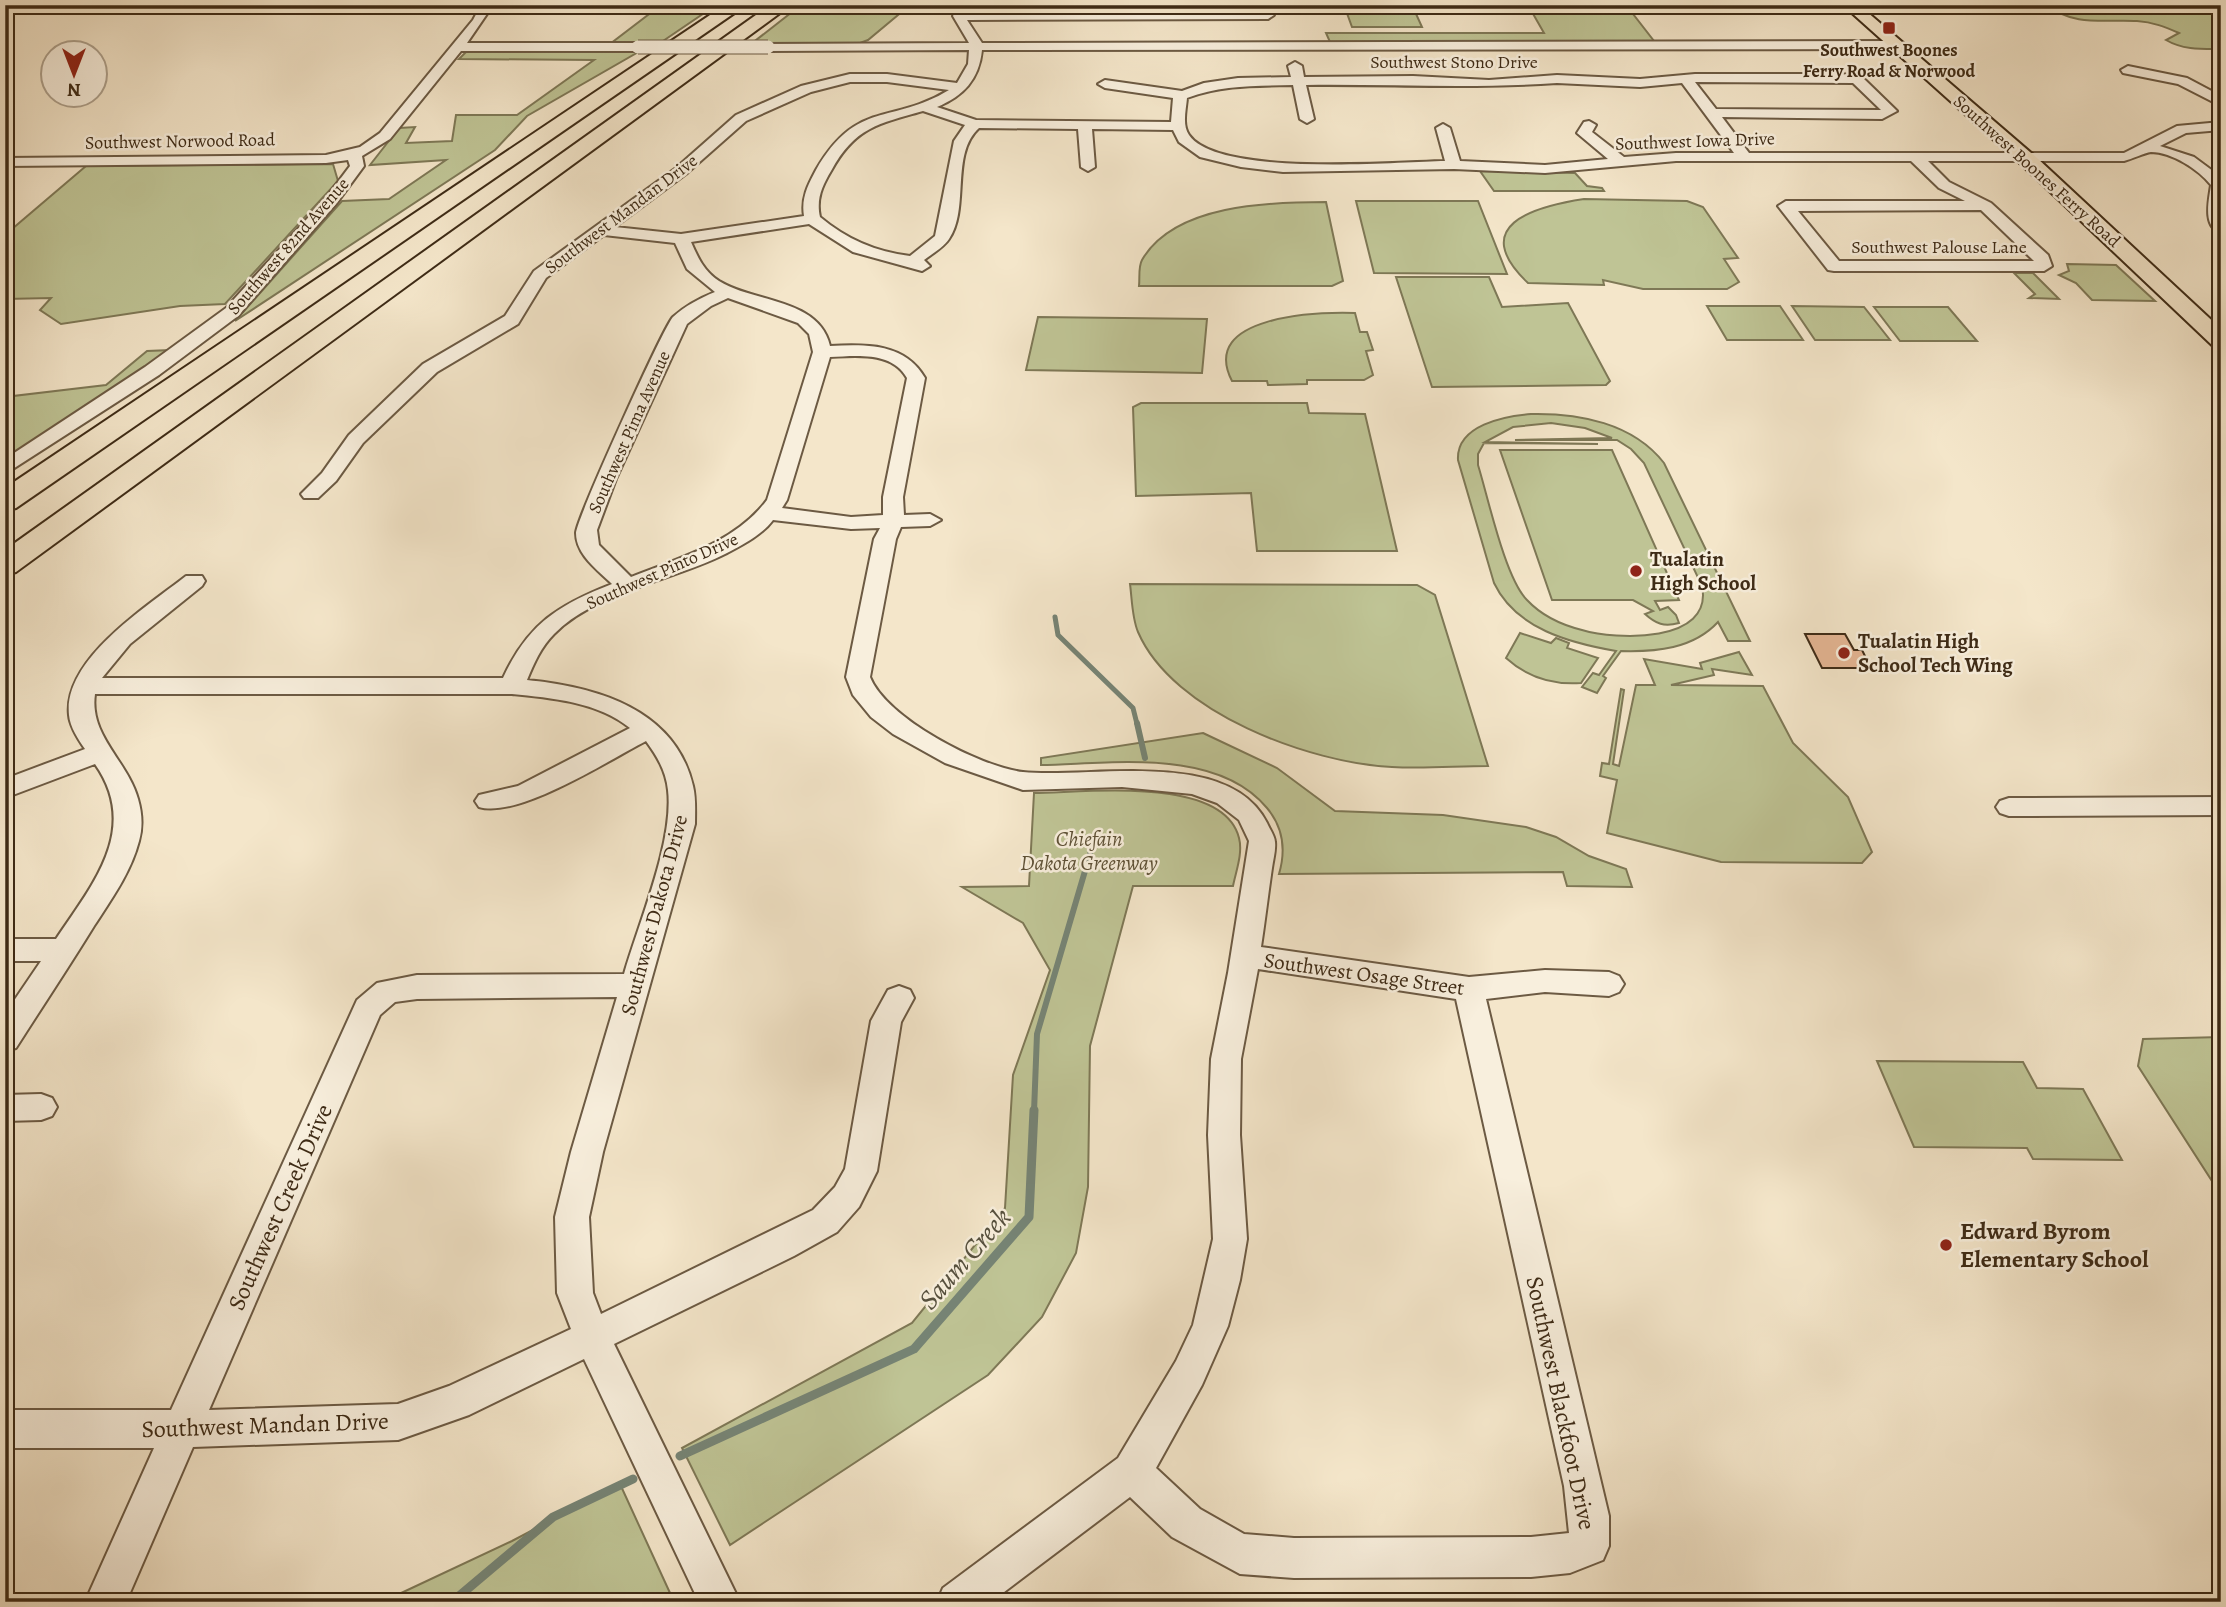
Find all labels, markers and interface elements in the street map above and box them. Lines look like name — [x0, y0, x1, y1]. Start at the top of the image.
marker: Southwest Boones Ferry Road & Norwood — [1881, 20, 1897, 36]
north arrow — [38, 38, 108, 108]
place label: Southwest Boones Ferry Road & Norwood — [1803, 38, 1975, 83]
street label: Southwest Stono Drive — [1370, 50, 1538, 74]
text: N — [67, 77, 81, 103]
street label: Southwest Boones Ferry Road — [1948, 89, 2126, 253]
street label: Southwest Iowa Drive — [1615, 126, 1775, 156]
street label: Southwest Norwood Road — [85, 127, 276, 155]
street label: Southwest Mandan Drive — [540, 149, 702, 279]
street label: Southwest 82nd Avenue — [222, 172, 354, 320]
street label: Southwest Palouse Lane — [1851, 235, 2027, 259]
street label: Southwest Pima Avenue — [582, 347, 676, 517]
street label: Southwest Pinto Drive — [582, 527, 742, 615]
place label: Tualatin High School — [1650, 545, 1756, 597]
marker: Tualatin High School — [1628, 563, 1644, 579]
place label: Tualatin High School Tech Wing — [1858, 627, 2013, 679]
marker: Tualatin High School Tech Wing — [1836, 645, 1852, 661]
street label: Southwest Dakota Drive — [614, 812, 694, 1018]
park label: Chiefain Dakota Greenway — [1020, 825, 1158, 877]
street label: Southwest Osage Street — [1262, 946, 1466, 1002]
street label: Southwest Creek Drive — [220, 1099, 340, 1315]
water label: Saum Creek — [910, 1199, 1020, 1318]
place label: Edward Byrom Elementary School — [1960, 1215, 2149, 1275]
marker: Edward Byrom Elementary School — [1938, 1237, 1954, 1253]
street label: Southwest Blackfoot Drive — [1518, 1273, 1604, 1533]
street label: Southwest Mandan Drive — [141, 1405, 389, 1445]

